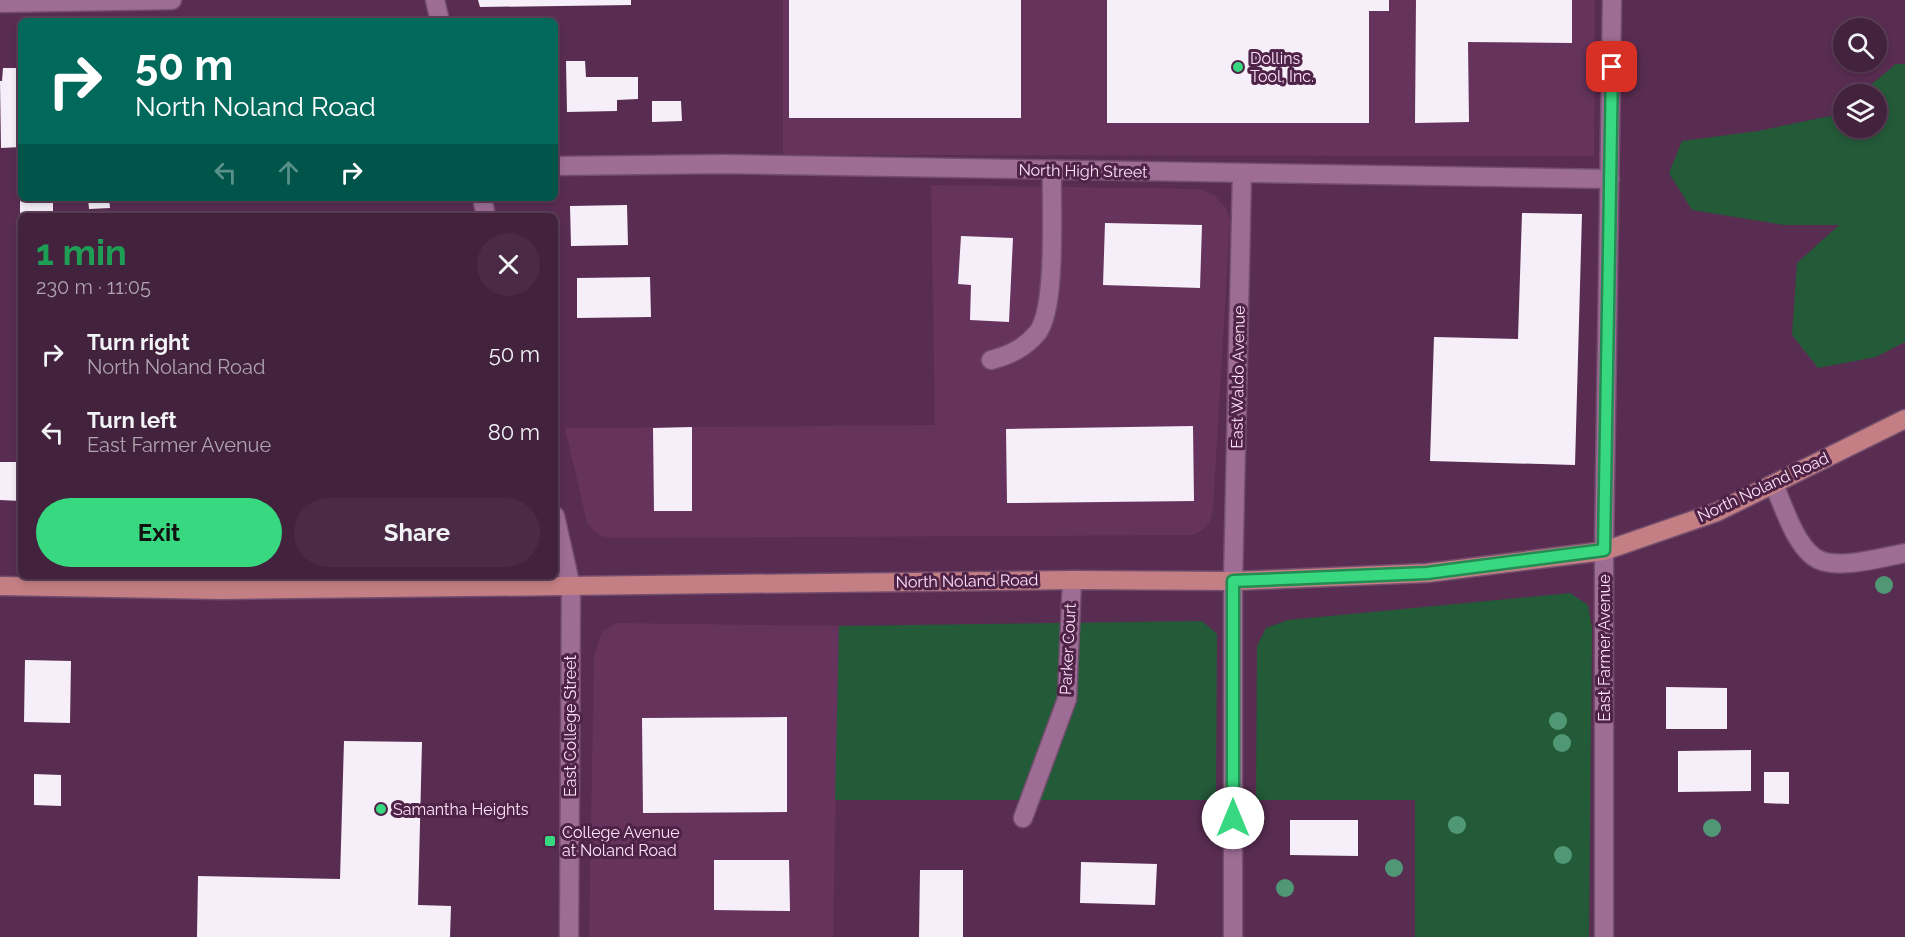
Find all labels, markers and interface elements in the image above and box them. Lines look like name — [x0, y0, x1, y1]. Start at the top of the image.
map controls — [1833, 18, 1887, 138]
button: search — [1833, 18, 1887, 72]
text: 50 m — [135, 41, 233, 90]
pin — [1586, 41, 1637, 92]
icon: right — [36, 42, 114, 120]
place label: Dollins Tool, Inc. — [1250, 49, 1314, 86]
icon: arrive — [1595, 50, 1628, 83]
marker: Dollins Tool, Inc. — [1231, 60, 1245, 74]
button: layers — [1833, 84, 1887, 138]
text: North Noland Road — [135, 91, 376, 122]
icon: left — [209, 156, 242, 189]
icon: ahead — [272, 156, 305, 189]
icon: right — [335, 156, 368, 189]
street label: North High Street — [1018, 160, 1148, 182]
text: 1 min — [36, 231, 127, 273]
button: close — [477, 233, 540, 296]
text: 230 m · 11:05 — [36, 275, 151, 299]
street label: East Waldo Avenue — [1227, 305, 1249, 449]
text: Turn right — [87, 329, 190, 355]
icon: right — [36, 338, 69, 371]
text: 50 m — [489, 341, 540, 367]
text: North Noland Road — [87, 355, 265, 379]
text: Turn left — [87, 407, 177, 433]
icon: left — [36, 416, 69, 449]
text: 80 m — [488, 419, 540, 445]
text: East Farmer Avenue — [87, 433, 271, 457]
street label: North Noland Road — [1694, 448, 1832, 526]
button: Exit — [36, 498, 282, 567]
button: Share — [294, 498, 540, 567]
street label: North Noland Road — [896, 570, 1039, 592]
street label: East Farmer Avenue — [1595, 574, 1614, 722]
street label: Parker Court — [1056, 602, 1080, 695]
street label: East College Street — [561, 654, 580, 797]
position arrow — [1201, 786, 1265, 850]
place label: Samantha Heights — [393, 800, 529, 819]
marker: Samantha Heights — [374, 802, 388, 816]
place label: College Avenue at Noland Road — [562, 823, 680, 860]
marker: College Avenue at Noland Road — [543, 834, 557, 848]

